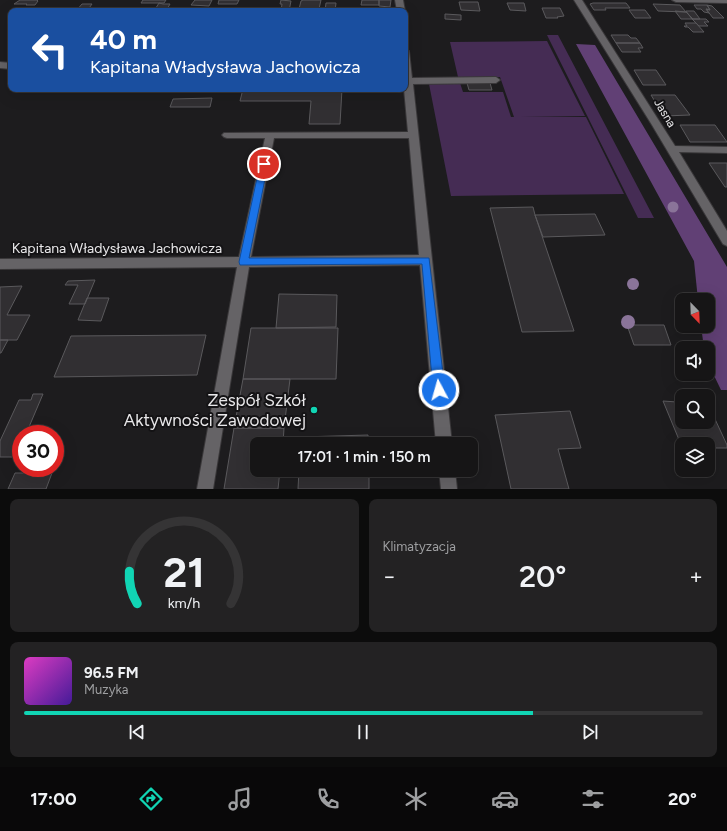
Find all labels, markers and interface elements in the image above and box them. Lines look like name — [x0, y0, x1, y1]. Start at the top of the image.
text: 40 m — [90, 22, 157, 56]
icon: left — [24, 24, 76, 76]
text: Kapitana Władysława Jachowicza — [90, 56, 361, 78]
street label: Jasna — [651, 96, 679, 130]
pin — [247, 147, 281, 181]
icon: arrive — [253, 153, 275, 175]
street label: Kapitana Władysława Jachowicza — [12, 240, 222, 257]
north arrow — [675, 293, 715, 333]
map controls — [675, 293, 715, 477]
button: sound — [675, 341, 715, 381]
position arrow — [418, 369, 460, 411]
button: search — [675, 389, 715, 429]
place label: Zespół Szkół Aktywności Zawodowej — [124, 390, 306, 430]
marker: Zespół Szkół Aktywności Zawodowej — [309, 405, 319, 415]
speed limit sign: 30 — [12, 425, 64, 477]
button: layers — [675, 437, 715, 477]
text: 17:01 · 1 min · 150 m — [297, 448, 431, 466]
text: Klimatyzacja — [383, 539, 456, 554]
text: 21 — [163, 546, 205, 596]
text: 20° — [519, 558, 567, 595]
text: − — [383, 563, 396, 590]
text: + — [689, 563, 703, 590]
text: km/h — [168, 593, 201, 611]
text: 96.5 FM — [84, 664, 139, 682]
text: Muzyka — [84, 682, 128, 697]
icon: previous — [126, 721, 148, 743]
icon: pause — [352, 721, 374, 743]
icon: next — [579, 721, 601, 743]
icon: directions — [137, 785, 165, 813]
icon: music — [226, 785, 254, 813]
icon: phone — [314, 785, 342, 813]
icon: climate — [402, 785, 430, 813]
icon: car — [491, 785, 519, 813]
icon: filters — [579, 785, 607, 813]
text: 17:00 — [30, 788, 77, 810]
text: 20° — [668, 788, 697, 810]

